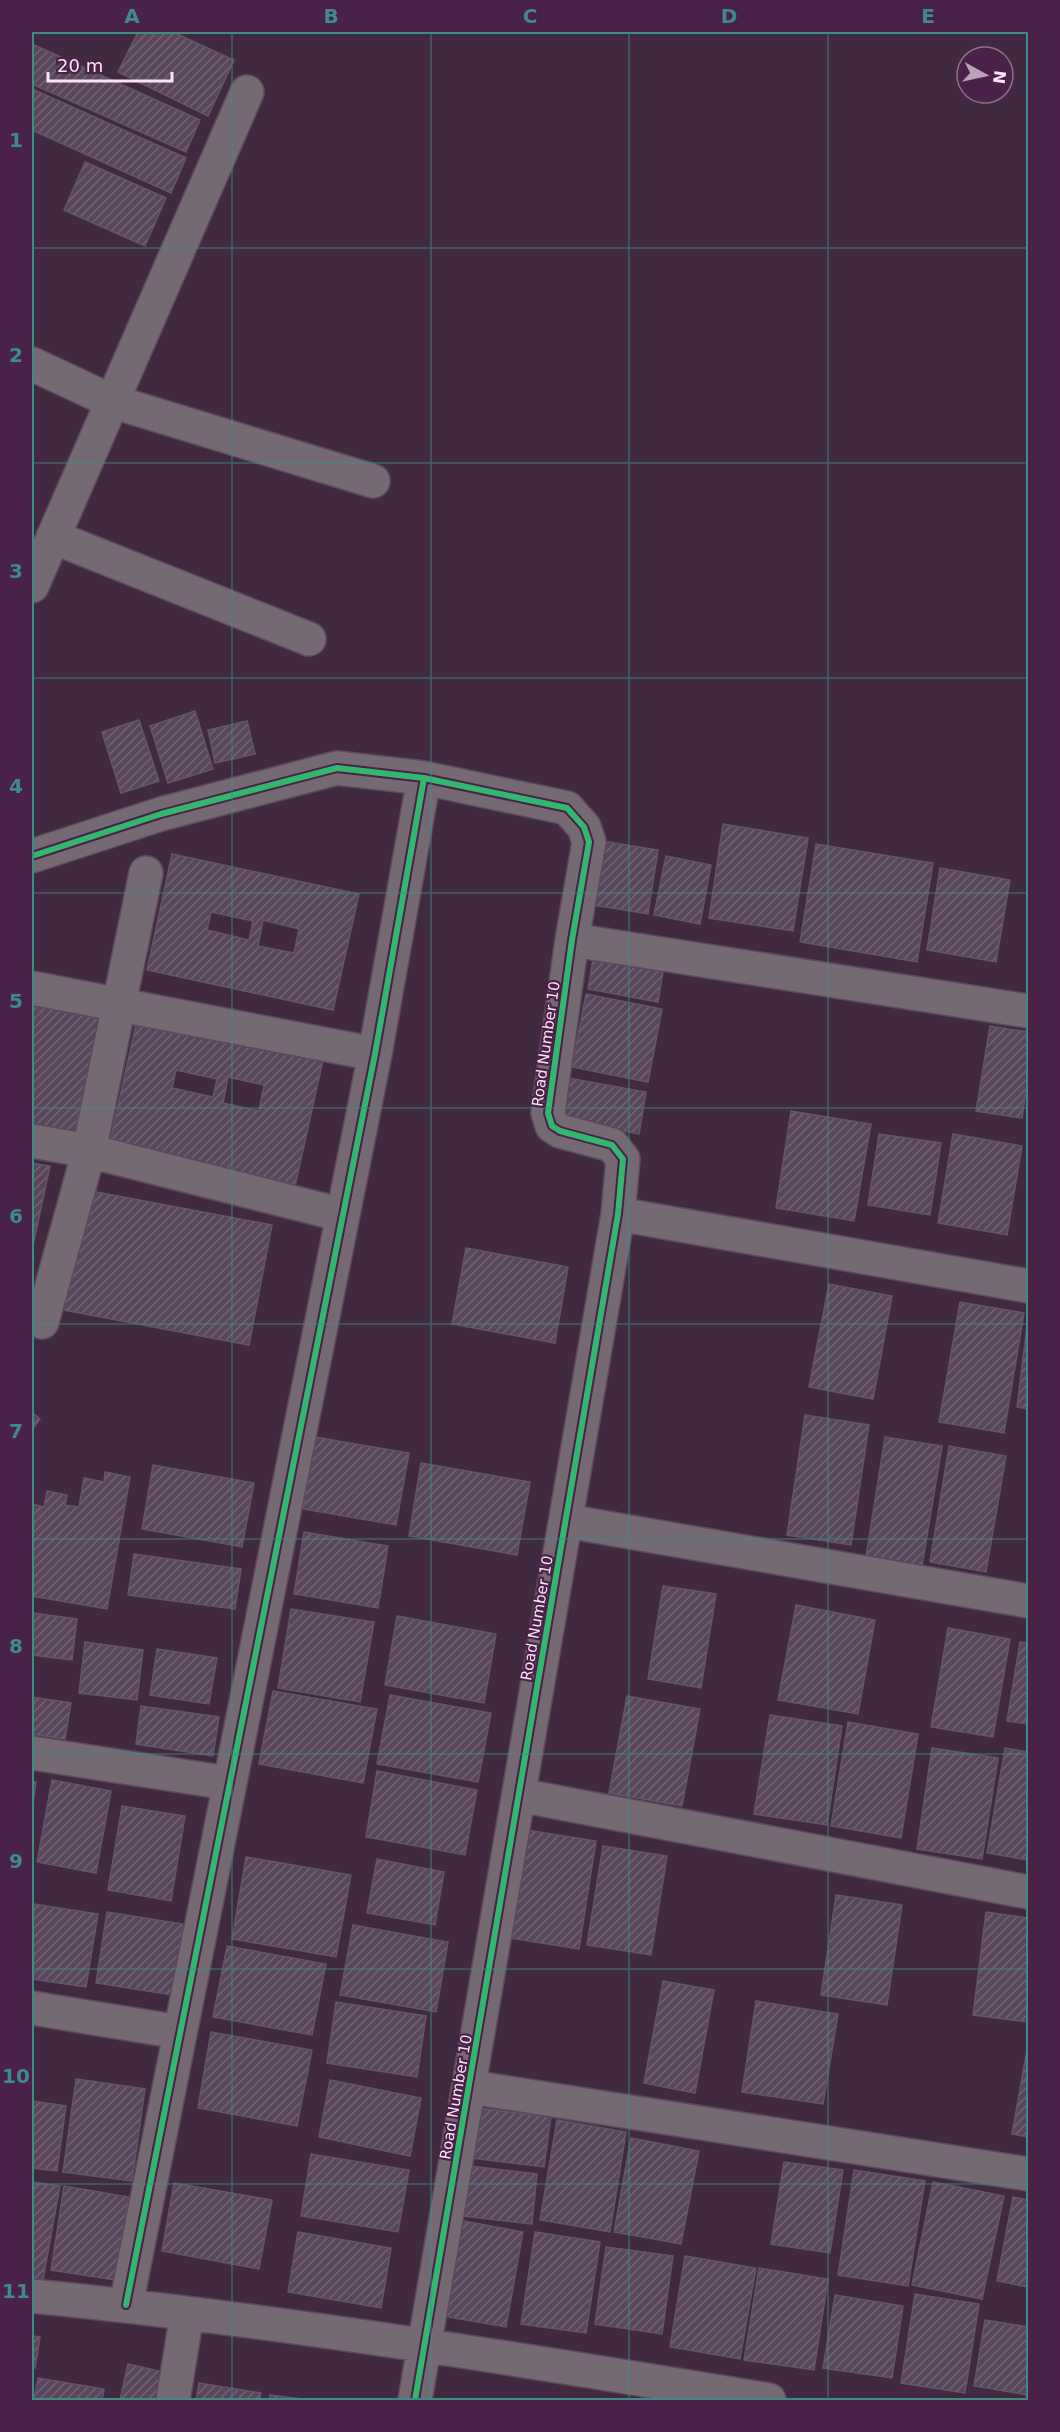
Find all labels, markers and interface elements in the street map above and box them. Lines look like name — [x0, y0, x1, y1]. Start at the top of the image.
text: A — [124, 4, 140, 28]
text: B — [323, 4, 339, 28]
text: C — [523, 4, 537, 28]
text: D — [721, 4, 737, 28]
text: E — [921, 4, 935, 28]
scale bar — [48, 45, 172, 83]
north arrow — [955, 45, 1015, 105]
text: 20 m — [57, 55, 103, 76]
text: N — [989, 69, 1010, 85]
text: 1 — [9, 128, 23, 152]
text: 2 — [9, 343, 23, 367]
text: 3 — [9, 559, 23, 583]
text: 4 — [9, 774, 23, 798]
street label: Road Number 10 — [528, 980, 564, 1108]
text: 5 — [9, 989, 23, 1013]
text: 6 — [9, 1204, 23, 1228]
text: 7 — [9, 1419, 23, 1443]
street label: Road Number 10 — [517, 1554, 557, 1682]
text: 8 — [9, 1634, 23, 1658]
text: 9 — [9, 1849, 23, 1873]
street label: Road Number 10 — [436, 2033, 476, 2161]
text: 10 — [2, 2064, 30, 2088]
text: 11 — [2, 2279, 30, 2303]

